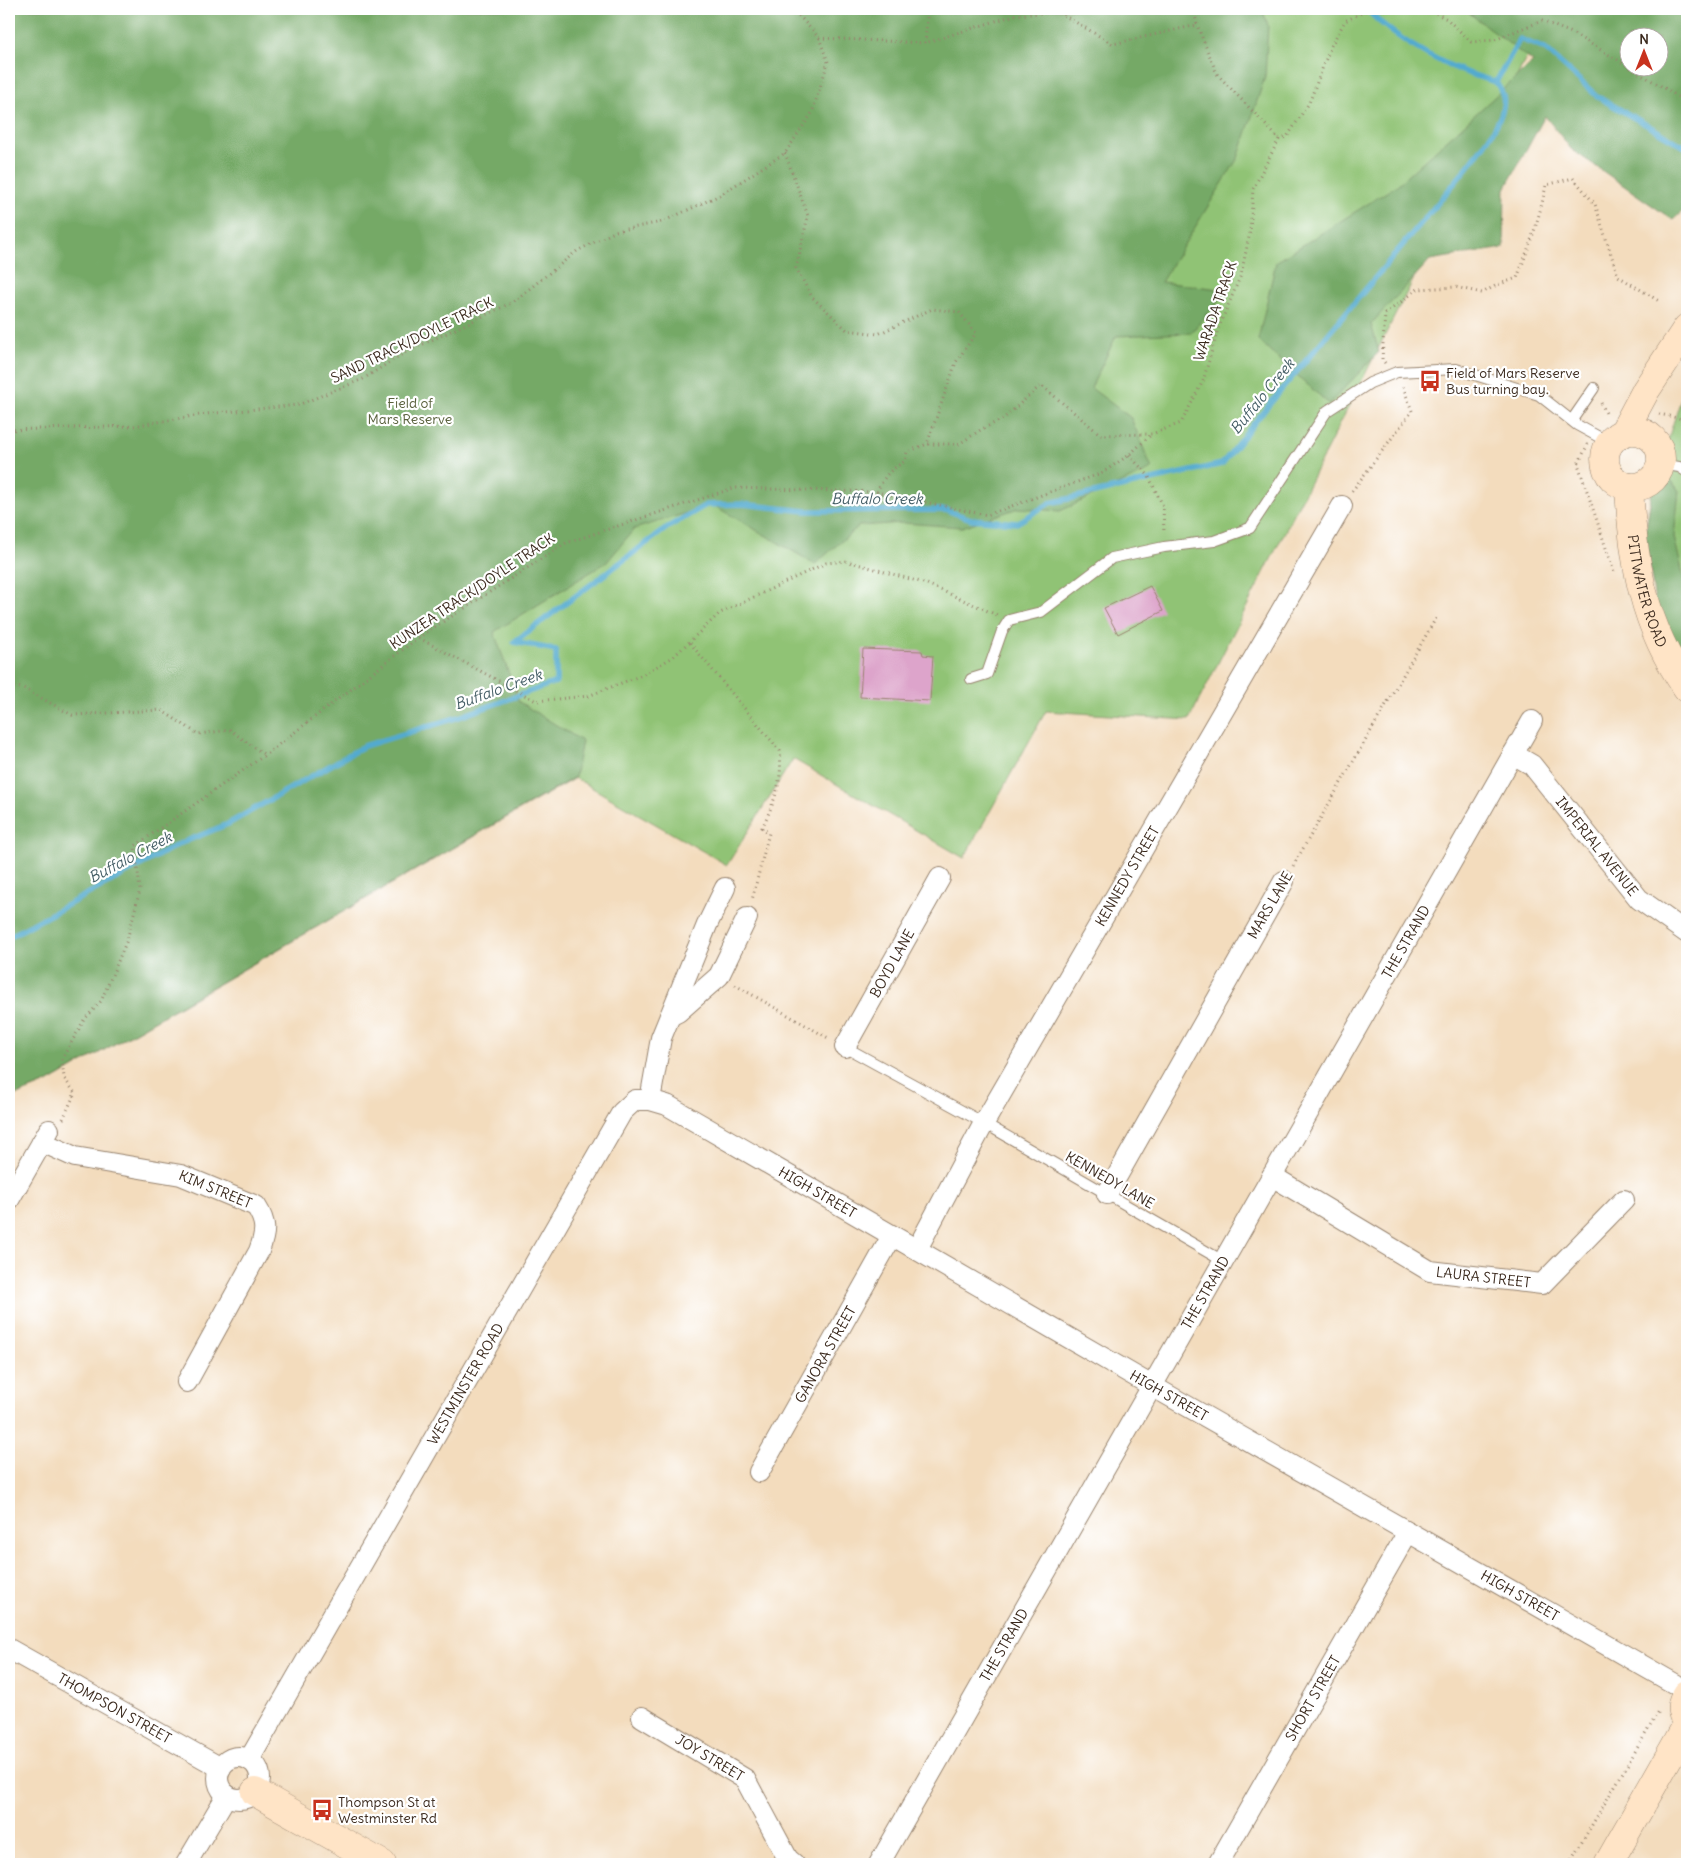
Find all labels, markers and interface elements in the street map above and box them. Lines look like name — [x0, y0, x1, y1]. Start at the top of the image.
north arrow — [1618, 28, 1668, 78]
text: N — [1639, 30, 1649, 48]
street label: WARADA TRACK — [1189, 258, 1241, 363]
street label: SAND TRACK/DOYLE TRACK — [328, 293, 496, 387]
water label: Buffalo Creek — [1226, 353, 1299, 437]
place label: Field of Mars Reserve Bus turning bay. — [1446, 364, 1580, 398]
bus stop icon: Field of Mars Reserve Bus turning bay. — [1417, 368, 1443, 394]
park label: Field of Mars Reserve — [368, 394, 452, 428]
water label: Buffalo Creek — [831, 489, 924, 508]
street label: KUNZEA TRACK/DOYLE TRACK — [386, 529, 558, 653]
street label: PITTWATER ROAD — [1624, 534, 1671, 650]
water label: Buffalo Creek — [452, 664, 545, 714]
street label: IMPERIAL AVENUE — [1552, 793, 1642, 900]
street label: KENNEDY STREET — [1091, 823, 1163, 930]
water label: Buffalo Creek — [85, 827, 176, 887]
street label: MARS LANE — [1243, 868, 1297, 942]
street label: THE STRAND — [1378, 902, 1434, 982]
street label: BOYD LANE — [866, 926, 918, 1001]
street label: KENNEDY LANE — [1062, 1147, 1158, 1213]
street label: HIGH STREET — [775, 1163, 860, 1222]
street label: KIM STREET — [176, 1166, 255, 1212]
street label: THE STRAND — [1177, 1253, 1233, 1333]
street label: LAURA STREET — [1435, 1263, 1532, 1292]
street label: GANORA STREET — [791, 1303, 860, 1406]
street label: WESTMINSTER ROAD — [423, 1320, 508, 1448]
street label: HIGH STREET — [1127, 1366, 1211, 1425]
street label: HIGH STREET — [1478, 1566, 1562, 1625]
street label: THE STRAND — [976, 1605, 1032, 1685]
street label: SHORT STREET — [1281, 1652, 1344, 1744]
street label: THOMPSON STREET — [55, 1669, 174, 1747]
street label: JOY STREET — [672, 1730, 747, 1785]
place label: Thompson St at Westminster Rd — [338, 1793, 437, 1827]
bus stop icon: Thompson St at Westminster Rd — [309, 1797, 335, 1823]

